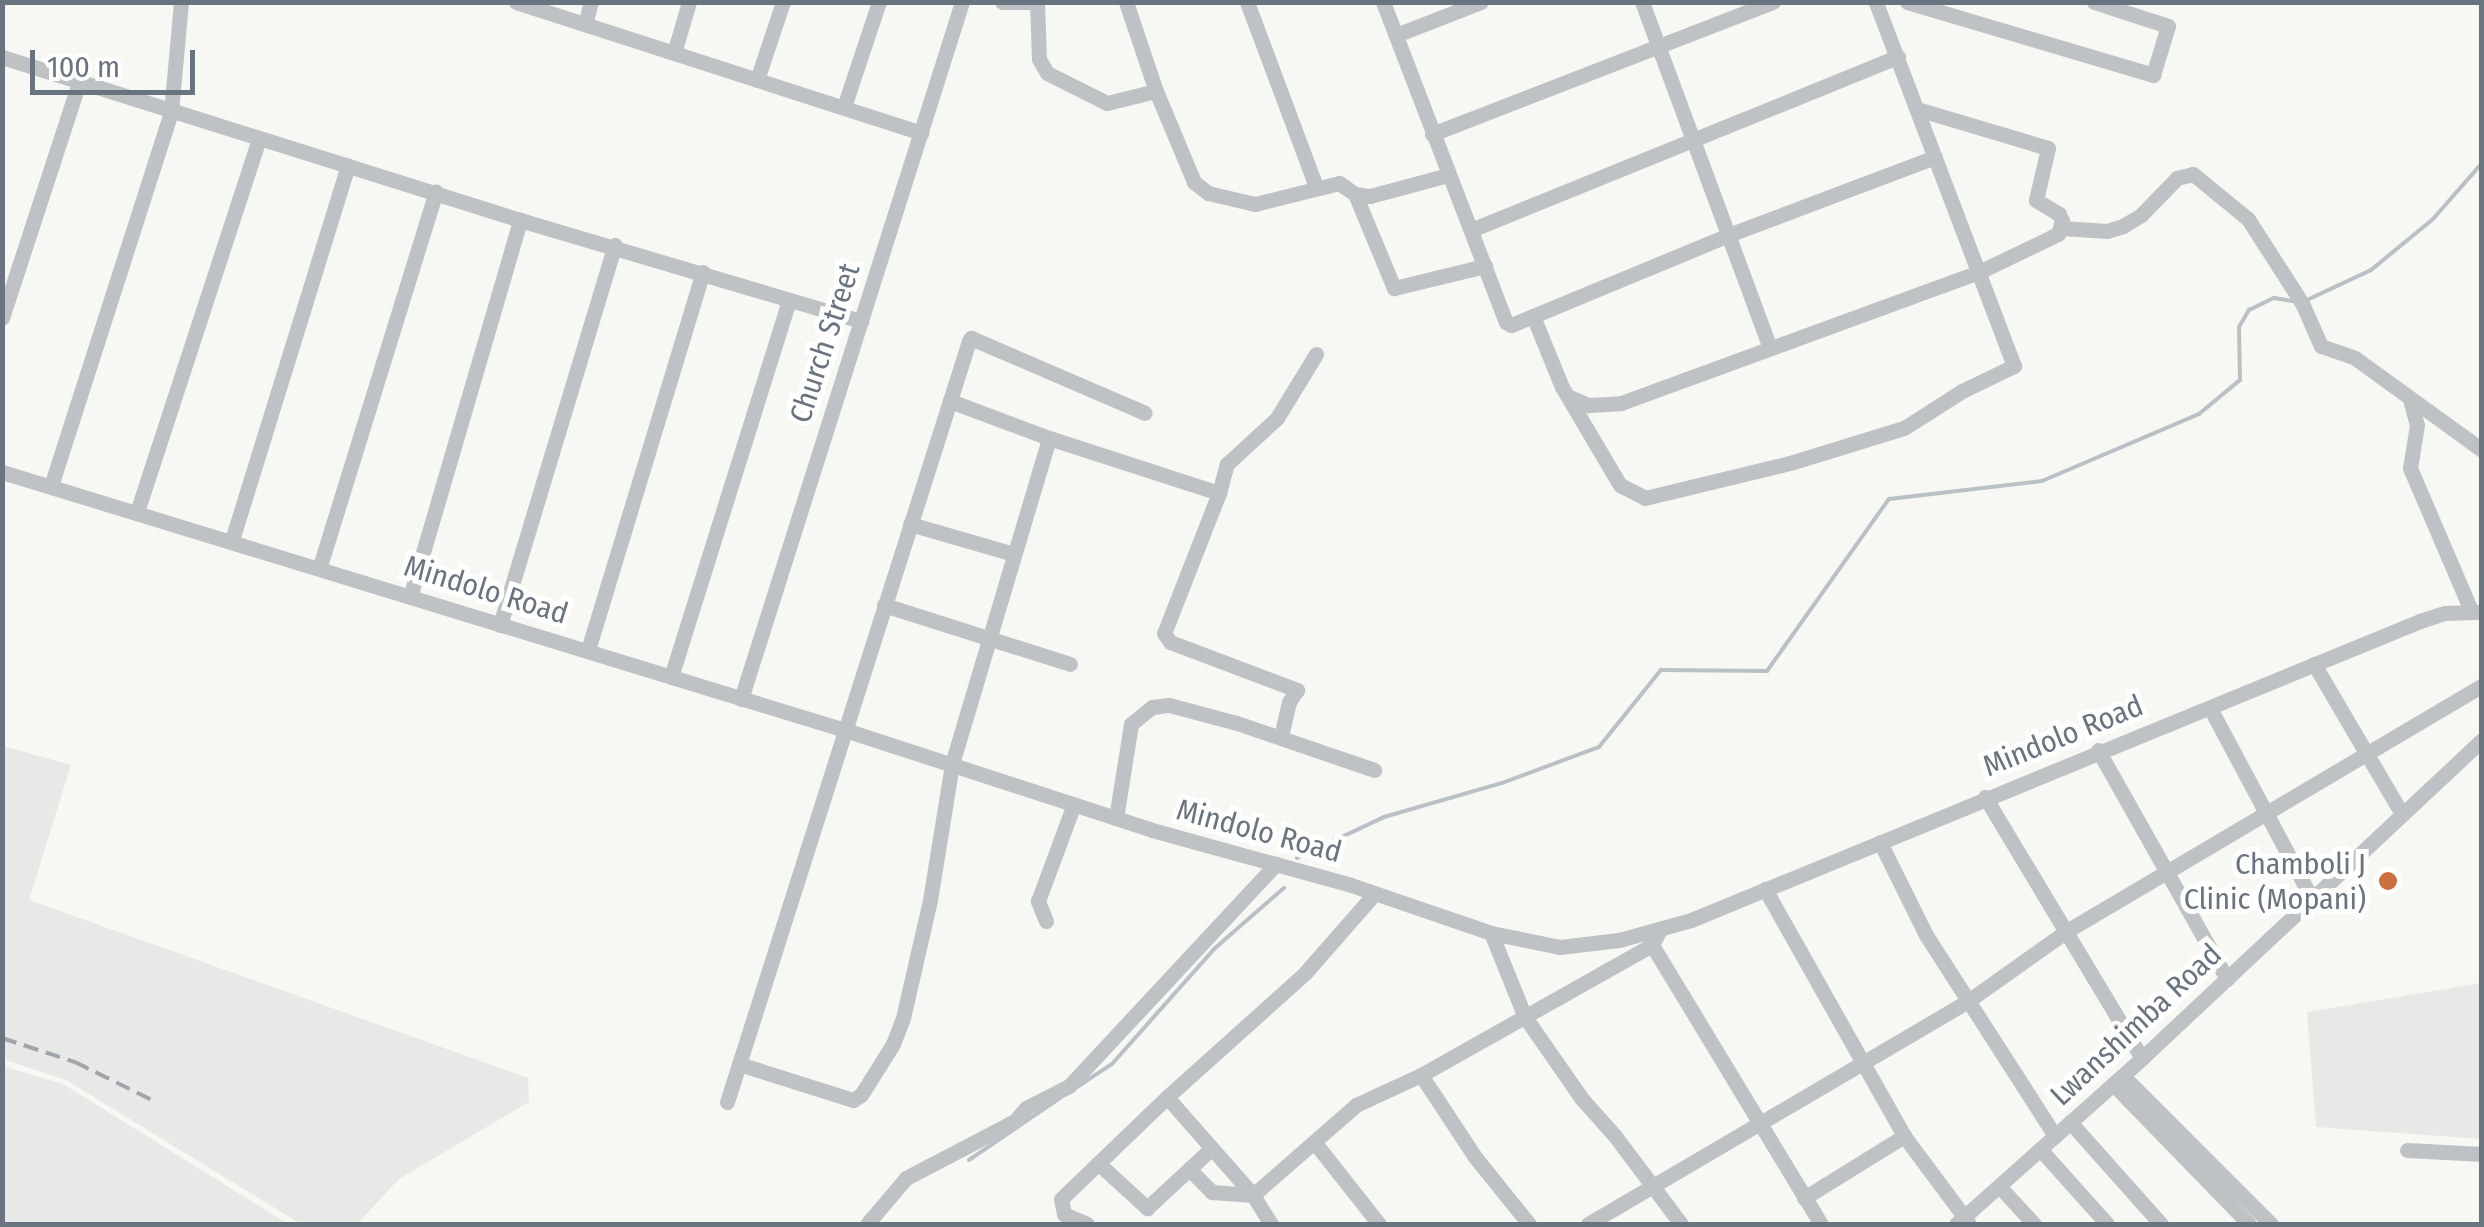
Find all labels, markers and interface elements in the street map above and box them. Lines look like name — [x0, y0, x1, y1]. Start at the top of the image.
scale bar — [35, 30, 200, 92]
text: 100 m — [47, 49, 120, 85]
street label: Church Street — [782, 259, 868, 427]
street label: Mindolo Road — [400, 548, 572, 632]
street label: Mindolo Road — [1978, 688, 2148, 784]
street label: Mindolo Road — [1173, 792, 1345, 870]
place label: Chamboli J Clinic (Mopani) — [2184, 846, 2366, 916]
marker: Chamboli J Clinic (Mopani) — [2375, 868, 2401, 894]
street label: Lwanshimba Road — [2043, 937, 2229, 1113]

